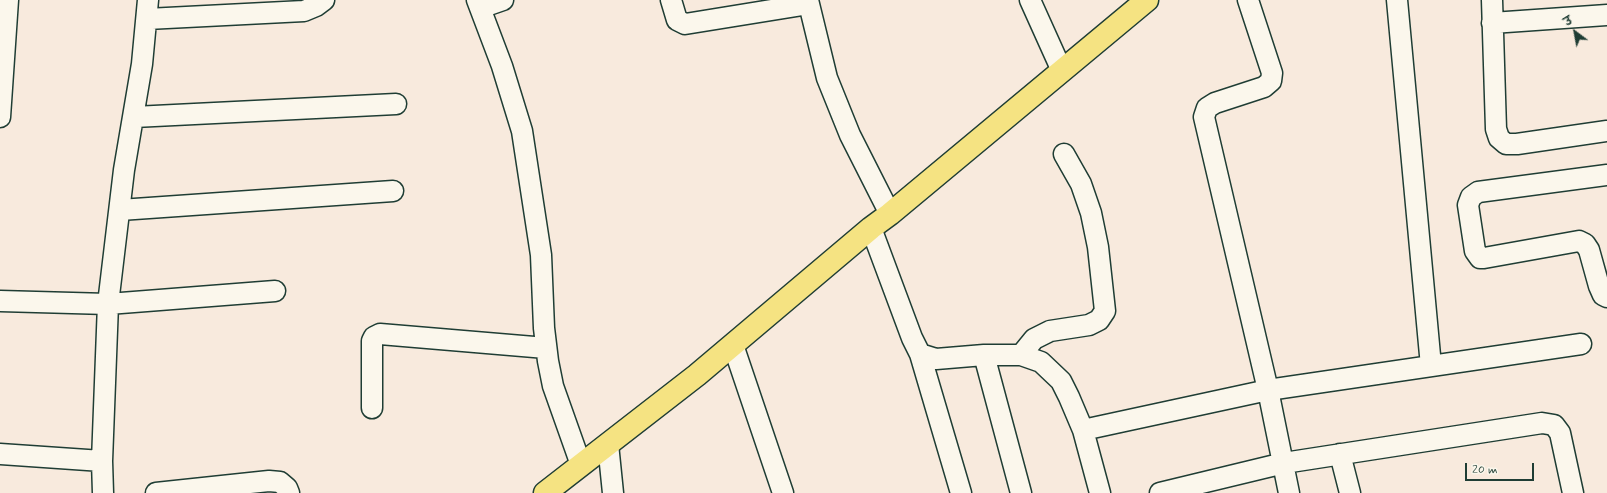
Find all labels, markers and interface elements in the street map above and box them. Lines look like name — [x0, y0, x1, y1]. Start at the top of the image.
north arrow — [1555, 12, 1595, 52]
text: उ — [1562, 14, 1575, 30]
scale bar — [1467, 455, 1536, 481]
text: 20 m — [1472, 462, 1498, 478]

